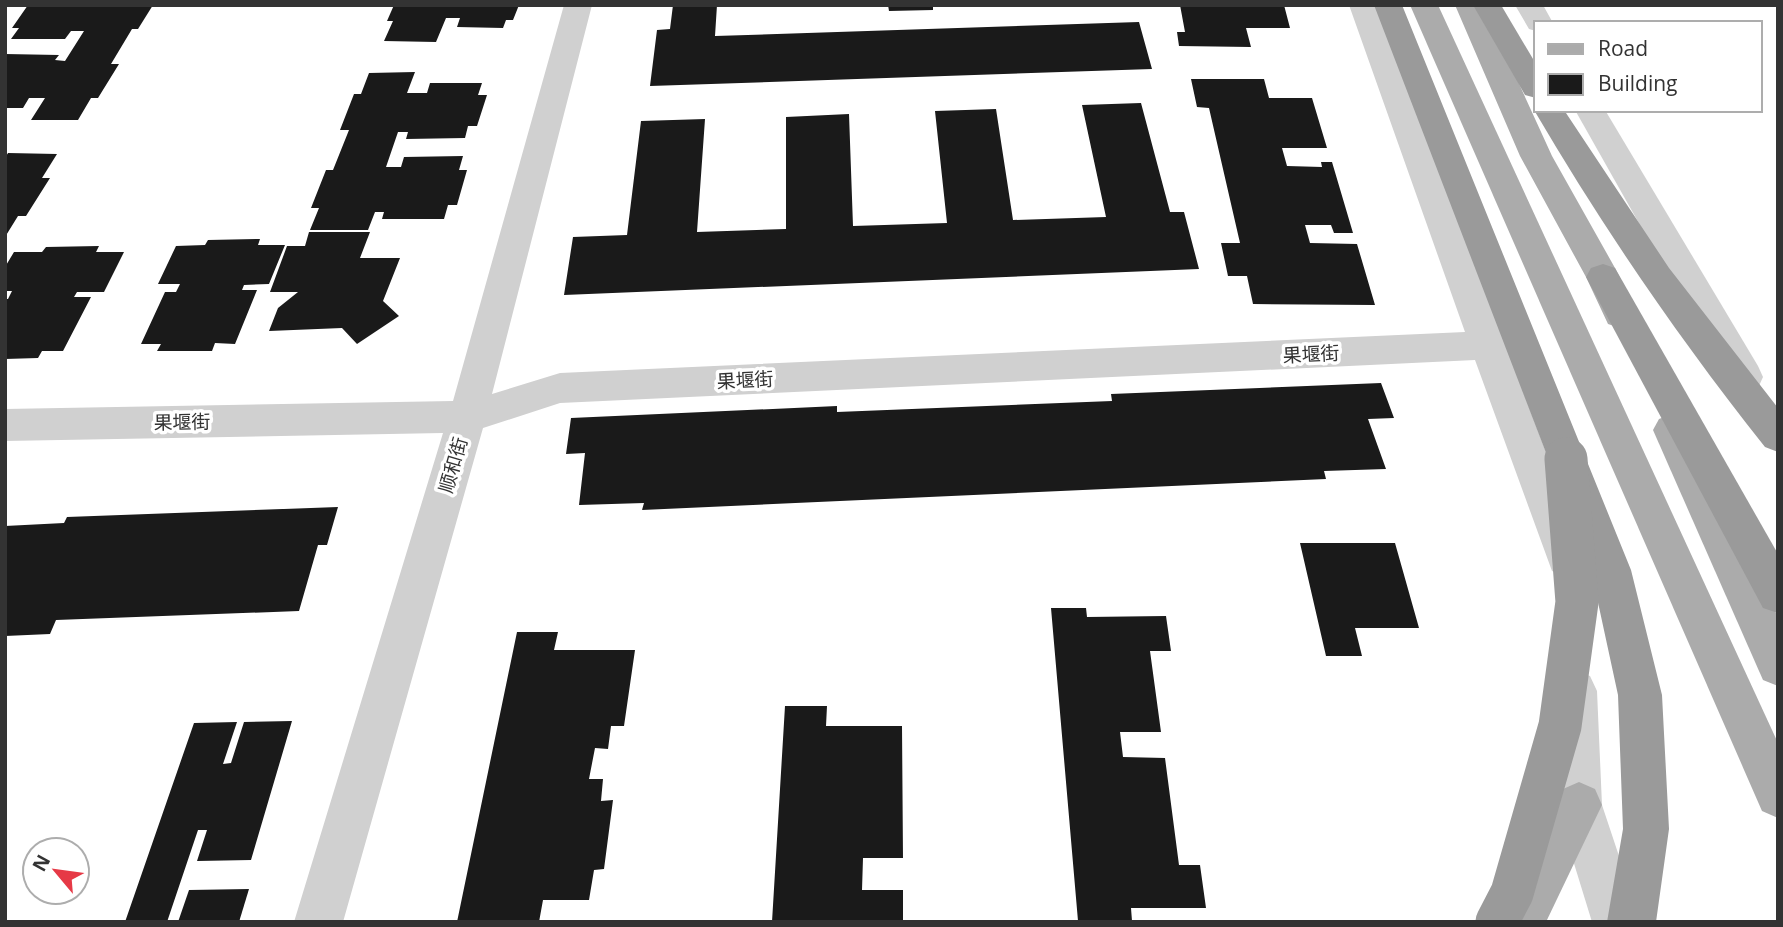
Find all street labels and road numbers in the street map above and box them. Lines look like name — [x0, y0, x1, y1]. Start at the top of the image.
street label: 果堰街 — [1282, 340, 1340, 368]
street label: 果堰街 — [716, 366, 774, 394]
street label: 果堰街 — [153, 409, 211, 435]
street label: 顺和街 — [433, 434, 473, 496]

